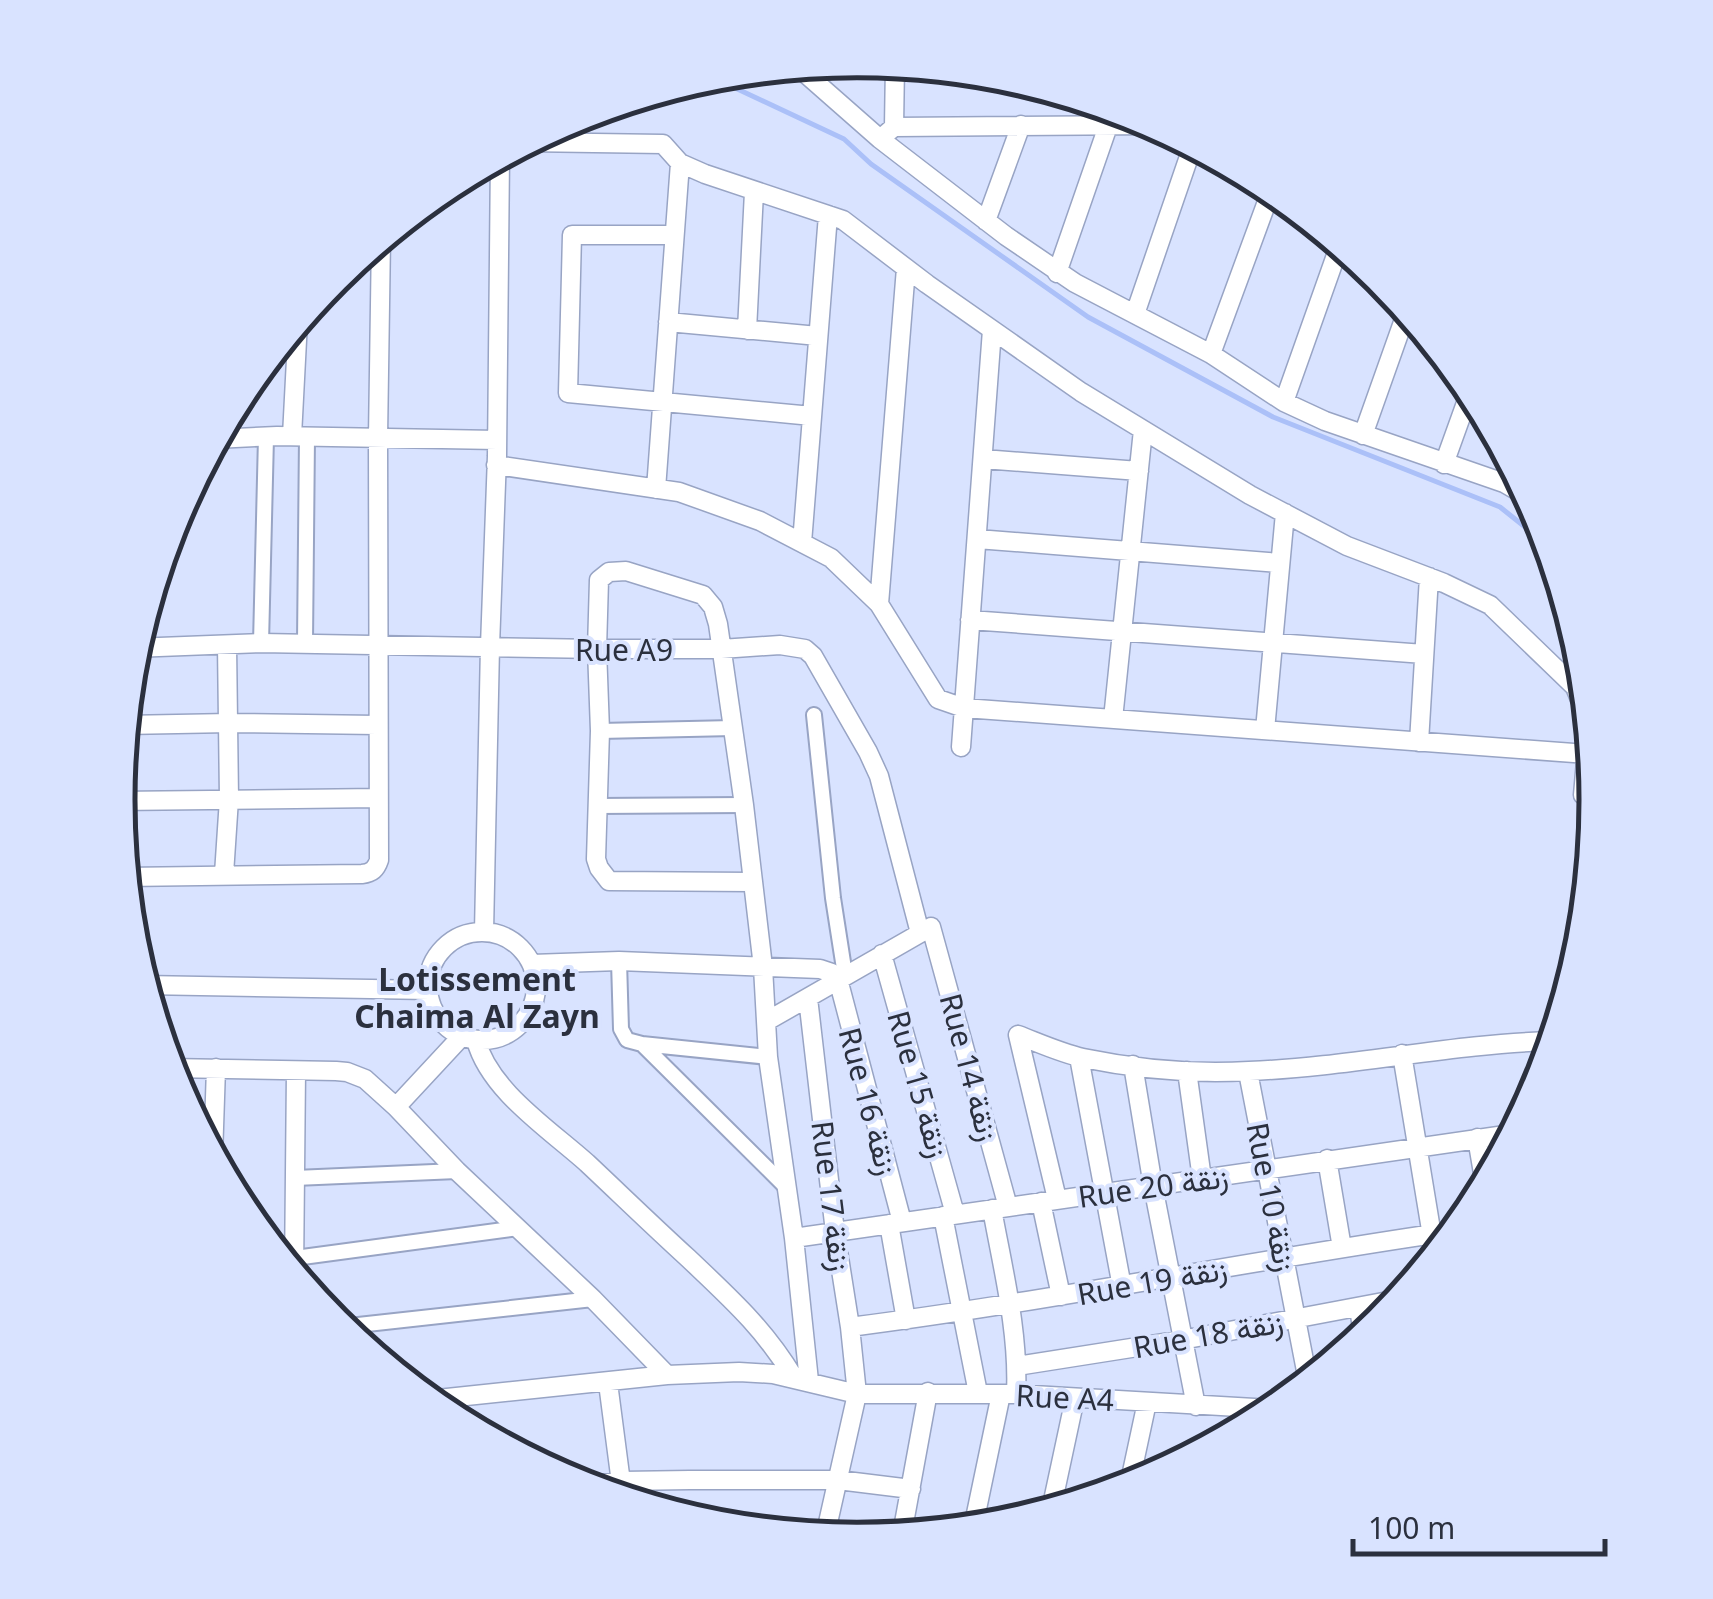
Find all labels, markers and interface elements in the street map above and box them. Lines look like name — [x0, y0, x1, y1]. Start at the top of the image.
street label: Rue A9 — [575, 629, 673, 670]
district label: Lotissement Chaima Al Zayn — [354, 957, 600, 1037]
street label: Rue 14 زنقة — [931, 989, 1009, 1145]
street label: Rue 15 زنقة — [878, 1006, 960, 1162]
street label: Rue 16 زنقة — [830, 1023, 908, 1179]
street label: Rue 17 زنقة — [802, 1118, 862, 1274]
street label: Rue 10 زنقة — [1237, 1119, 1307, 1275]
street label: Rue 20 زنقة — [1075, 1155, 1231, 1217]
street label: Rue 19 زنقة — [1074, 1248, 1230, 1314]
street label: Rue 18 زنقة — [1130, 1301, 1286, 1367]
street label: Rue A4 — [1015, 1374, 1115, 1420]
scale bar — [1353, 1494, 1606, 1556]
text: 100 m — [1368, 1507, 1455, 1548]

